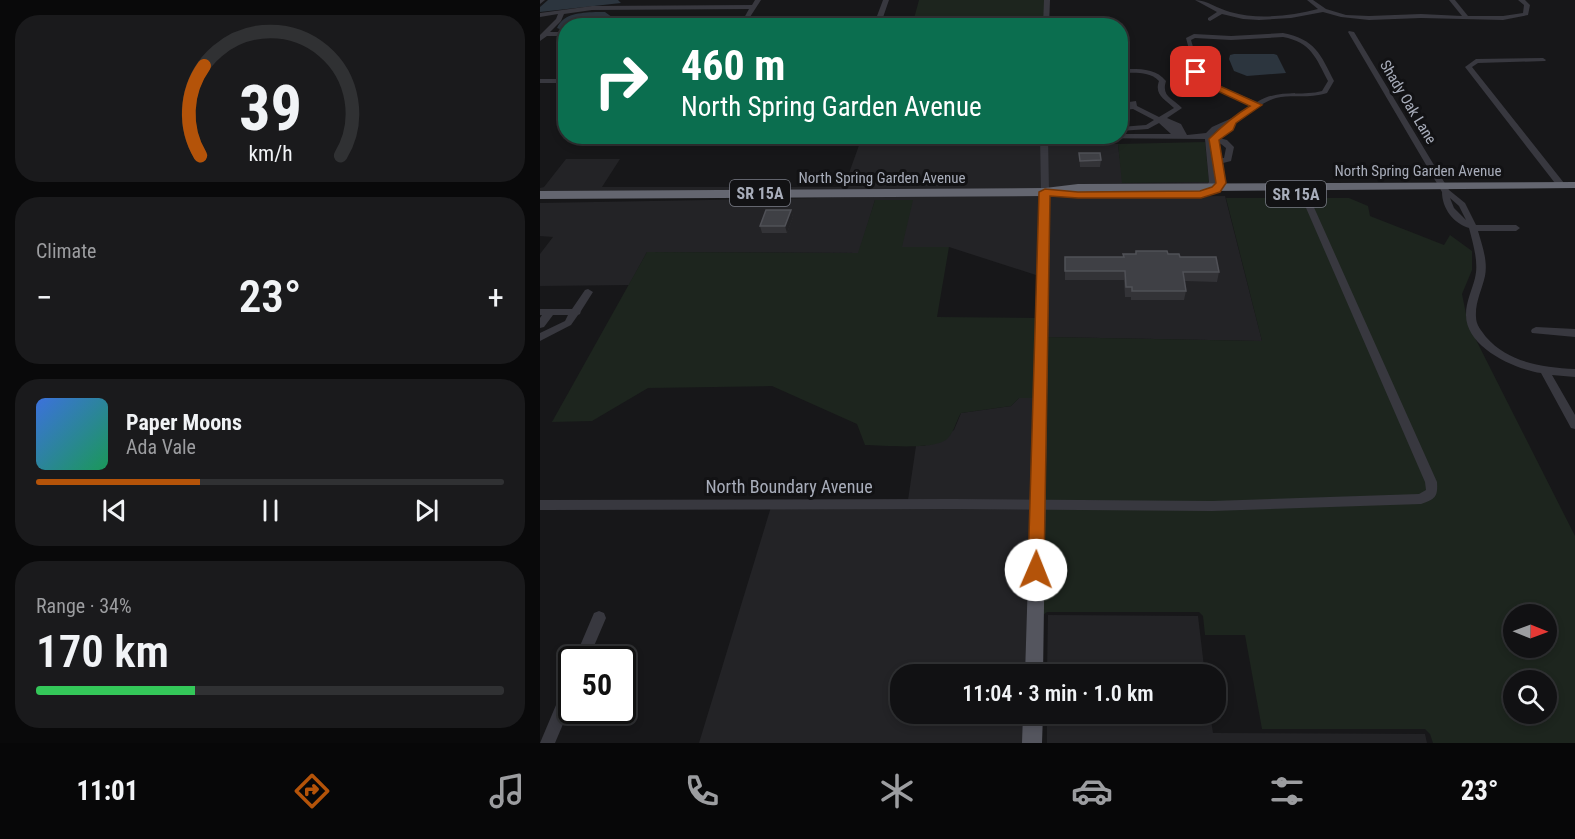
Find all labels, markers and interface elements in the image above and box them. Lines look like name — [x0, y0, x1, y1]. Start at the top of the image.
text: 460 m — [681, 41, 786, 90]
icon: right — [582, 42, 660, 120]
pin — [1170, 46, 1221, 97]
icon: arrive — [1179, 55, 1212, 88]
street label: Shady Oak Lane — [1376, 57, 1440, 147]
text: 39 — [238, 72, 302, 145]
text: North Spring Garden Avenue — [681, 91, 982, 123]
text: km/h — [248, 141, 292, 166]
street label: North Spring Garden Avenue — [1334, 162, 1502, 180]
street label: North Spring Garden Avenue — [798, 169, 966, 187]
road number: SR 15A — [730, 180, 790, 206]
road number: SR 15A — [1266, 181, 1326, 207]
text: Climate — [36, 239, 96, 263]
text: 23° — [239, 270, 301, 323]
text: − — [36, 278, 53, 317]
text: + — [488, 278, 504, 317]
text: Paper Moons — [126, 410, 242, 435]
text: Ada Vale — [126, 435, 196, 459]
street label: North Boundary Avenue — [705, 476, 873, 497]
icon: previous — [98, 494, 131, 527]
icon: pause — [254, 494, 287, 527]
icon: next — [410, 494, 443, 527]
position arrow — [1004, 538, 1068, 602]
text: Range · 34% — [36, 594, 132, 618]
north arrow — [1503, 604, 1557, 658]
map controls — [1503, 604, 1557, 724]
text: 170 km — [36, 625, 169, 678]
speed limit sign: 50 — [558, 646, 636, 724]
button: search — [1503, 670, 1557, 724]
text: 11:04 · 3 min · 1.0 km — [962, 681, 1154, 706]
icon: directions — [291, 770, 333, 812]
icon: music — [486, 770, 528, 812]
icon: phone — [681, 770, 723, 812]
icon: climate — [876, 770, 918, 812]
icon: car — [1071, 770, 1113, 812]
icon: filters — [1266, 770, 1308, 812]
text: 11:01 — [76, 775, 138, 807]
text: 23° — [1461, 775, 1498, 807]

